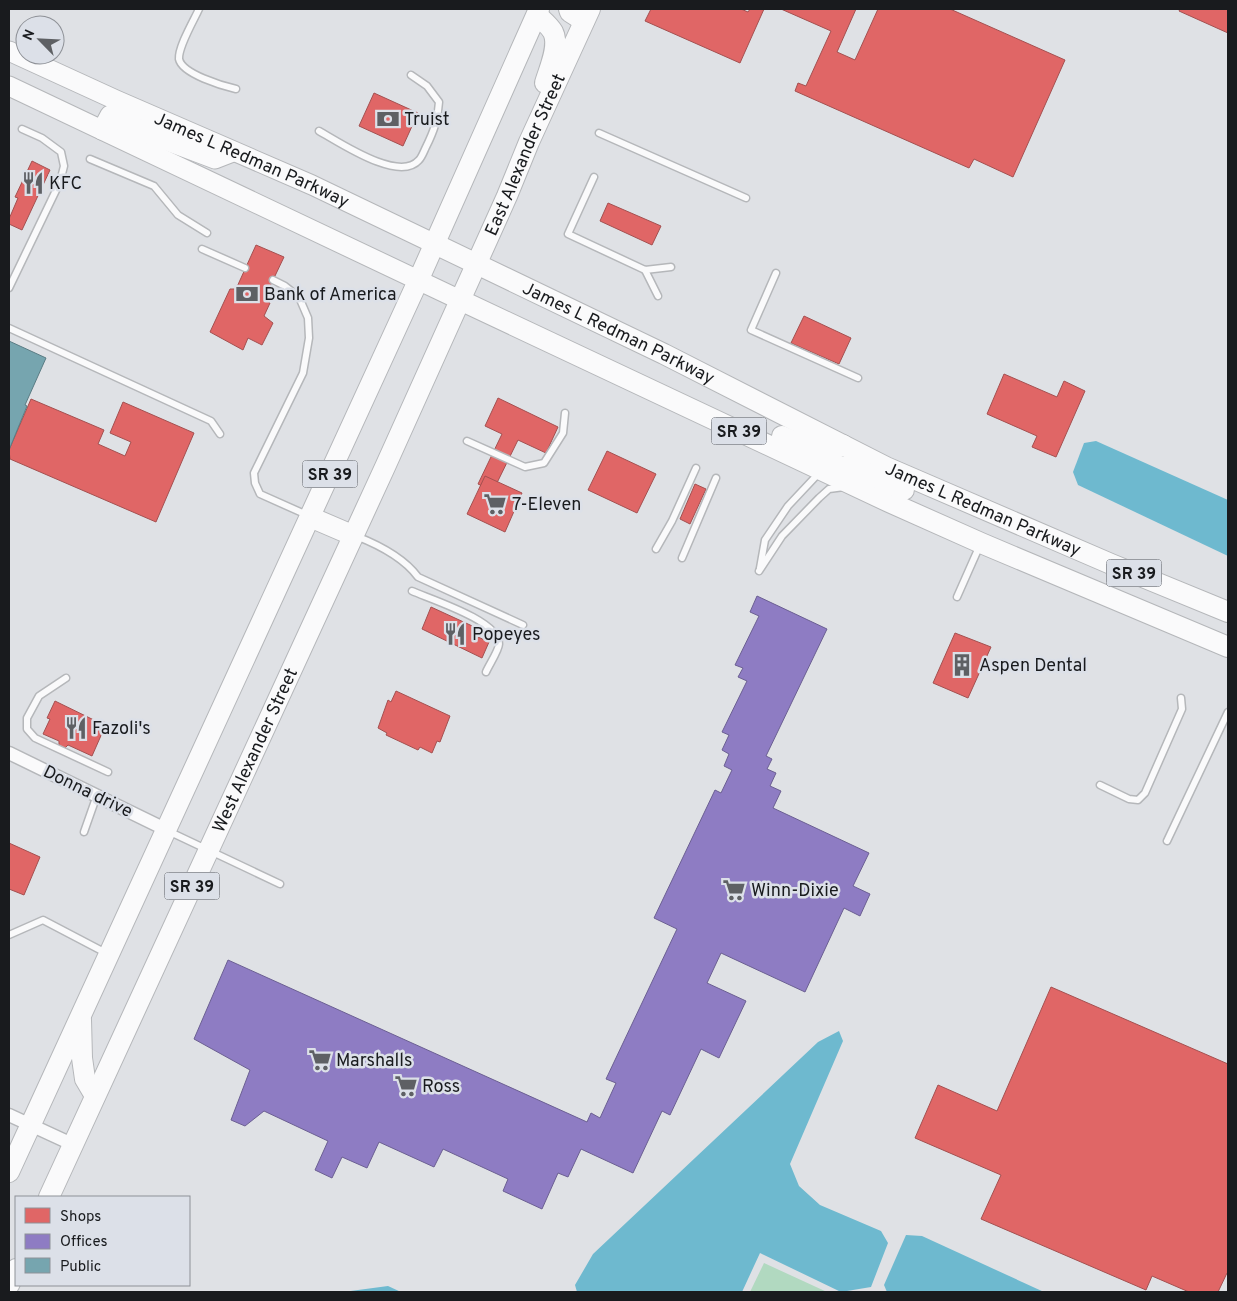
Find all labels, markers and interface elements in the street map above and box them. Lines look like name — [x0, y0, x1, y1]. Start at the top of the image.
north arrow — [15, 15, 65, 65]
text: N — [20, 27, 39, 43]
street label: East Alexander Street — [481, 70, 572, 240]
bank icon: Truist — [375, 106, 401, 132]
street label: James L Redman Parkway — [150, 108, 352, 214]
place label: Truist — [404, 109, 450, 132]
restaurant icon: KFC — [20, 170, 46, 196]
place label: KFC — [49, 173, 82, 196]
street label: James L Redman Parkway — [518, 278, 718, 391]
bank icon: Bank of America — [234, 281, 260, 307]
place label: Bank of America — [264, 284, 396, 307]
road number: SR 39 — [712, 418, 766, 444]
street label: James L Redman Parkway — [881, 458, 1084, 563]
road number: SR 39 — [302, 460, 358, 488]
supermarket icon: 7-Eleven — [482, 491, 508, 517]
place label: 7-Eleven — [512, 494, 581, 517]
road number: SR 39 — [1106, 560, 1162, 586]
restaurant icon: Popeyes — [442, 621, 468, 647]
place label: Popeyes — [472, 624, 541, 647]
building icon: Aspen Dental — [949, 652, 975, 678]
place label: Aspen Dental — [979, 655, 1087, 678]
street label: West Alexander Street — [208, 665, 304, 837]
restaurant icon: Fazoli's — [63, 715, 89, 741]
place label: Fazoli's — [92, 718, 151, 741]
street label: Donna drive — [39, 761, 136, 824]
road number: SR 39 — [164, 872, 220, 899]
supermarket icon: Winn-Dixie — [721, 877, 747, 903]
place label: Winn-Dixie — [751, 880, 839, 903]
supermarket icon: Marshalls — [307, 1047, 333, 1073]
place label: Marshalls — [336, 1050, 412, 1073]
supermarket icon: Ross — [393, 1073, 419, 1099]
place label: Ross — [422, 1076, 460, 1099]
legend — [15, 1196, 190, 1286]
text: Shops — [60, 1208, 101, 1227]
text: Offices — [60, 1233, 107, 1252]
text: Public — [60, 1258, 101, 1277]

